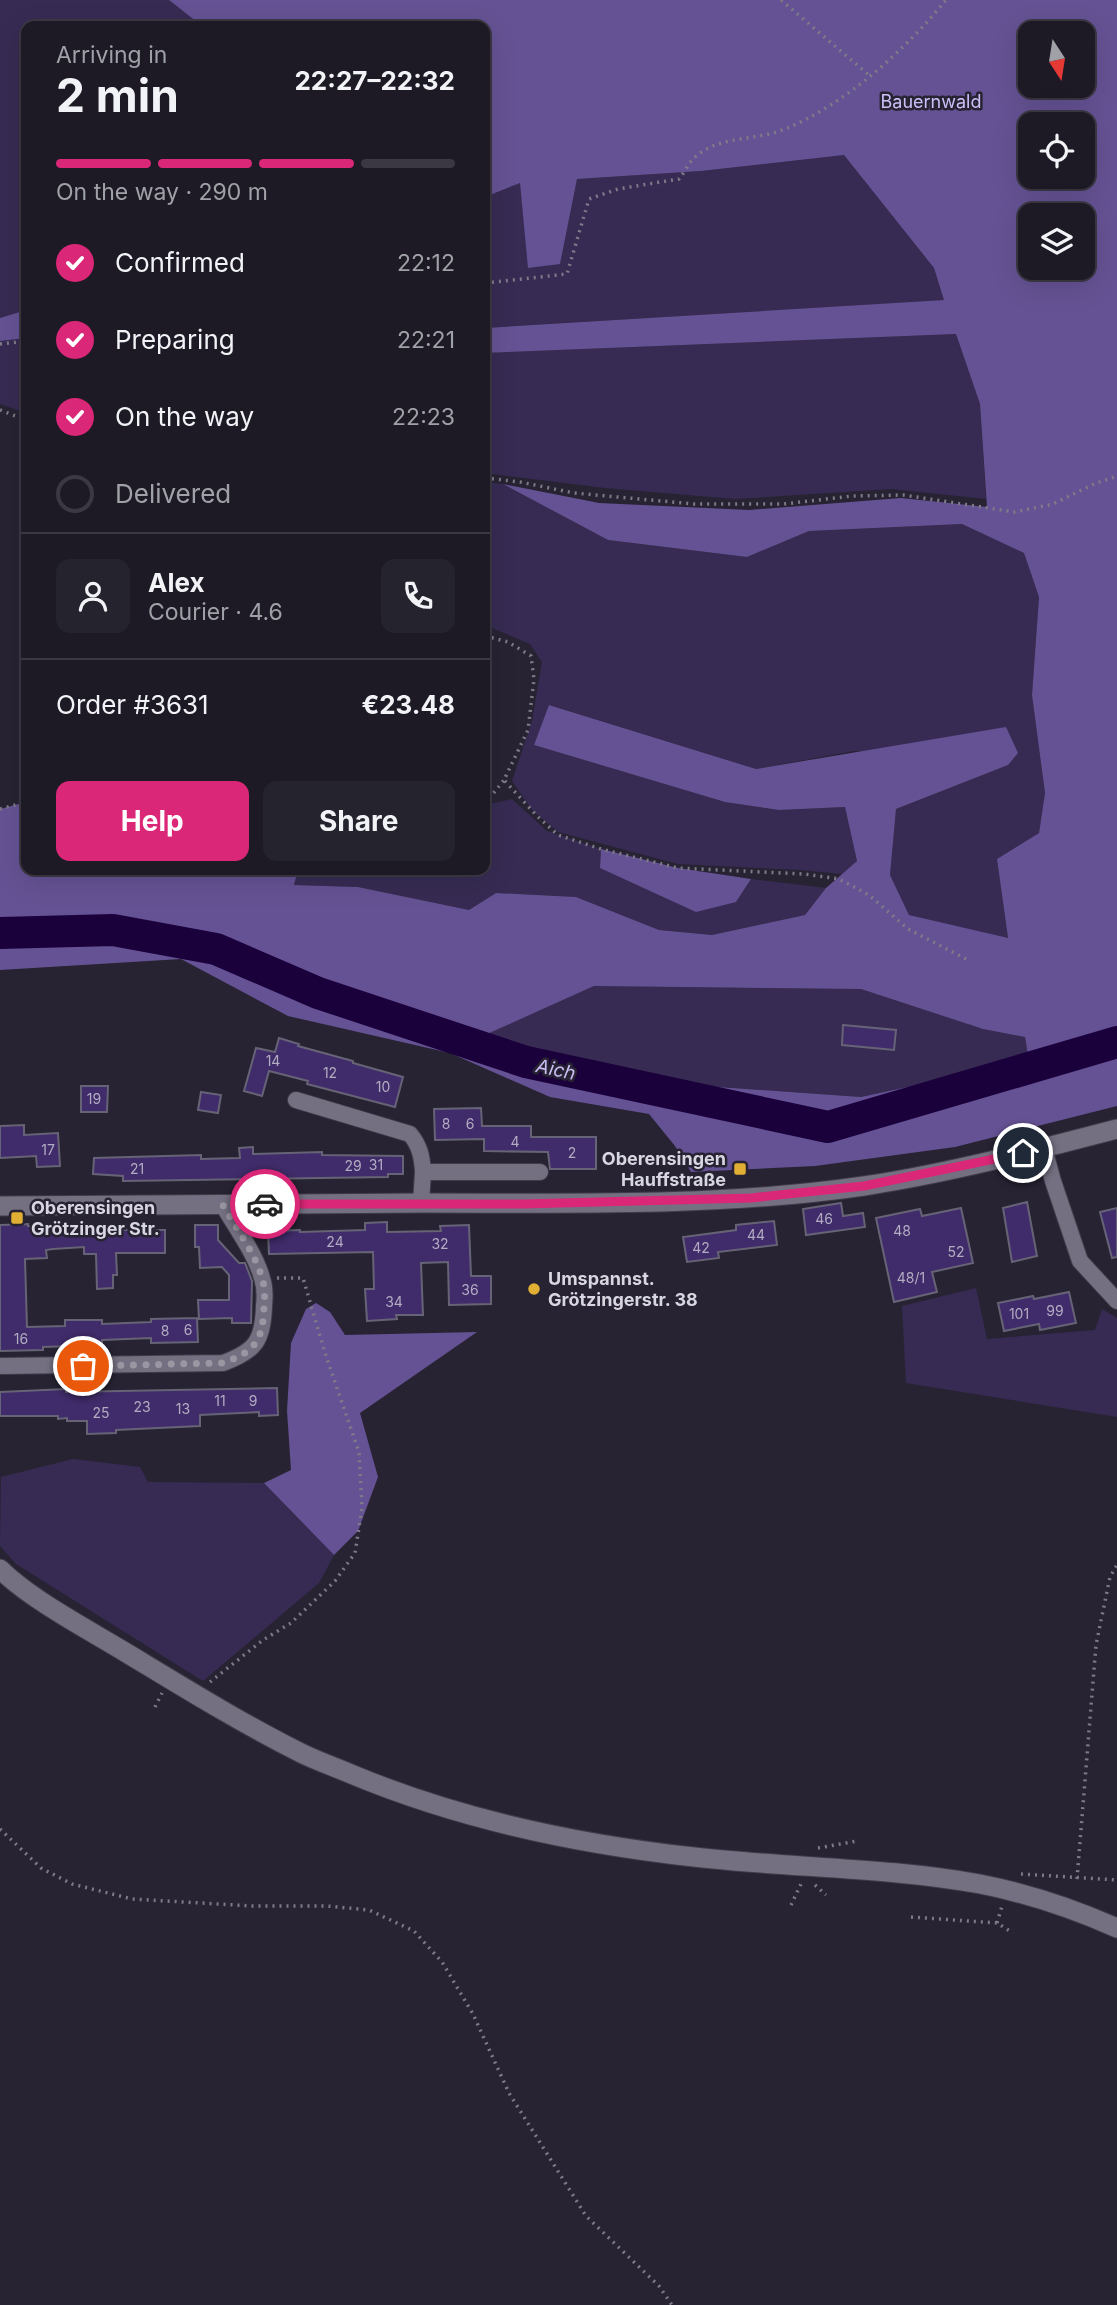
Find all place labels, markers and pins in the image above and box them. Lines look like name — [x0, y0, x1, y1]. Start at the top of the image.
pin — [993, 1123, 1053, 1183]
place label: Oberensingen Hauffstraße — [602, 1148, 726, 1190]
marker: Oberensingen Hauffstraße — [732, 1161, 748, 1177]
place label: Oberensingen Grötzinger Str. — [31, 1197, 160, 1239]
marker: Oberensingen Grötzinger Str. — [9, 1210, 25, 1226]
place label: Umspannst. Grötzingerstr. 38 — [548, 1268, 698, 1310]
marker: Umspannst. Grötzingerstr. 38 — [526, 1281, 542, 1297]
pin — [53, 1336, 113, 1396]

